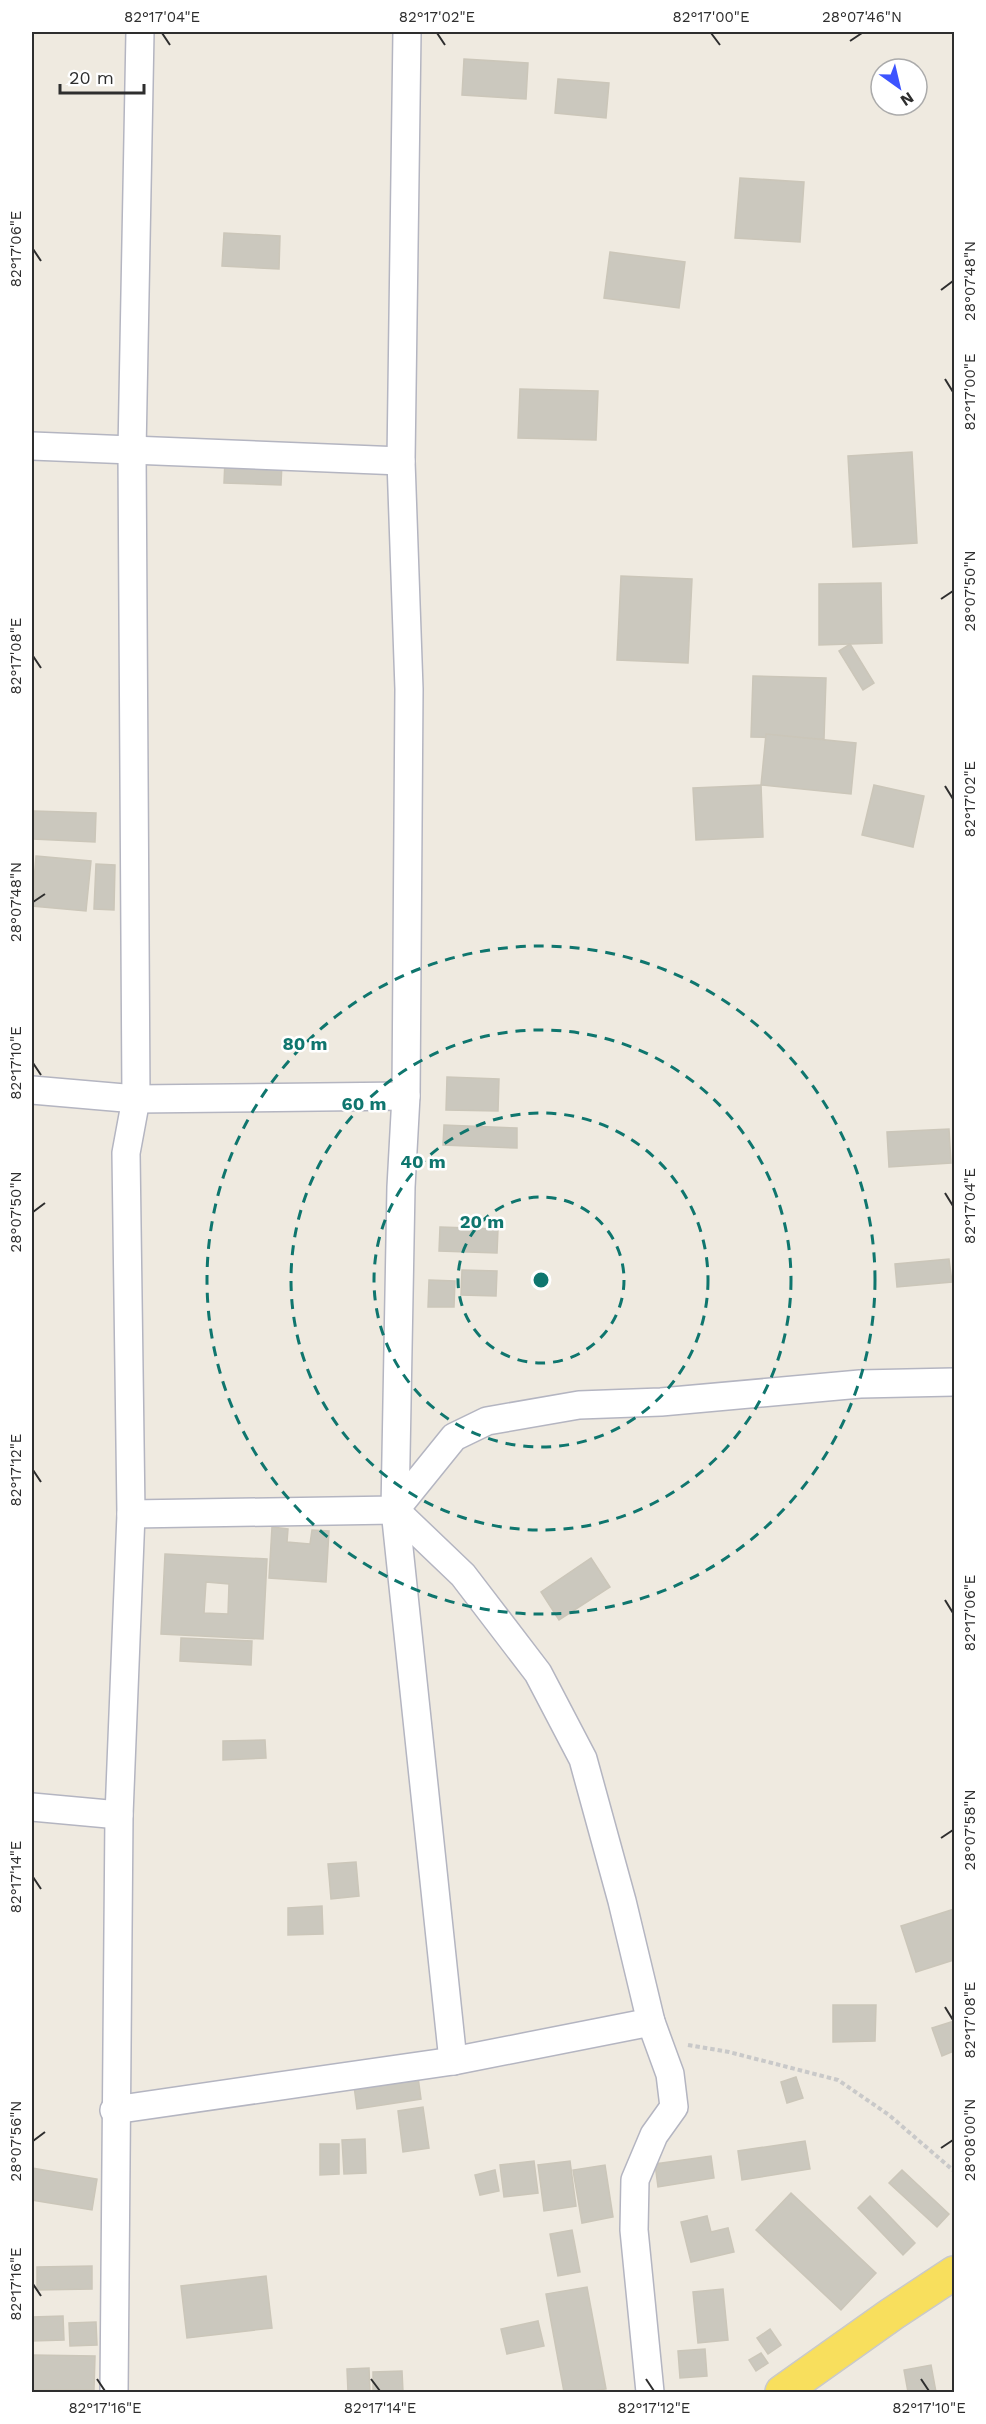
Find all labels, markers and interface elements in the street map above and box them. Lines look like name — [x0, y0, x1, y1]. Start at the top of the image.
text: 82°17'04"E — [124, 8, 200, 26]
text: 82°17'02"E — [399, 8, 475, 26]
text: 82°17'00"E — [673, 8, 749, 26]
text: 28°07'46"N — [822, 8, 902, 26]
scale bar — [60, 57, 144, 95]
north arrow — [869, 57, 929, 117]
text: 20 m — [69, 67, 114, 88]
text: N — [897, 88, 917, 110]
text: 82°17'06"E — [7, 211, 25, 287]
text: 28°07'48"N — [961, 241, 979, 321]
text: 82°17'00"E — [961, 354, 979, 430]
text: 28°07'50"N — [961, 551, 979, 631]
text: 82°17'08"E — [7, 618, 25, 694]
text: 82°17'02"E — [961, 761, 979, 837]
text: 28°07'48"N — [7, 862, 25, 942]
text: 82°17'10"E — [7, 1026, 25, 1100]
text: 80 m — [283, 1033, 327, 1054]
text: 60 m — [342, 1093, 386, 1114]
text: 40 m — [400, 1151, 446, 1172]
text: 82°17'04"E — [961, 1168, 979, 1244]
text: 28°07'50"N — [7, 1172, 25, 1252]
text: 20 m — [460, 1211, 504, 1232]
centre of rings — [531, 1270, 551, 1290]
text: 82°17'12"E — [7, 1434, 25, 1506]
text: 82°17'06"E — [961, 1575, 979, 1651]
text: 28°07'58"N — [961, 1790, 979, 1870]
text: 82°17'14"E — [7, 1841, 25, 1913]
text: 82°17'08"E — [961, 1982, 979, 2058]
text: 28°08'00"N — [961, 2099, 979, 2181]
text: 28°07'56"N — [7, 2101, 25, 2181]
text: 82°17'16"E — [7, 2247, 25, 2321]
text: 82°17'16"E — [68, 2399, 142, 2417]
text: 82°17'14"E — [344, 2399, 416, 2417]
text: 82°17'12"E — [618, 2399, 690, 2417]
text: 82°17'10"E — [892, 2399, 966, 2417]

